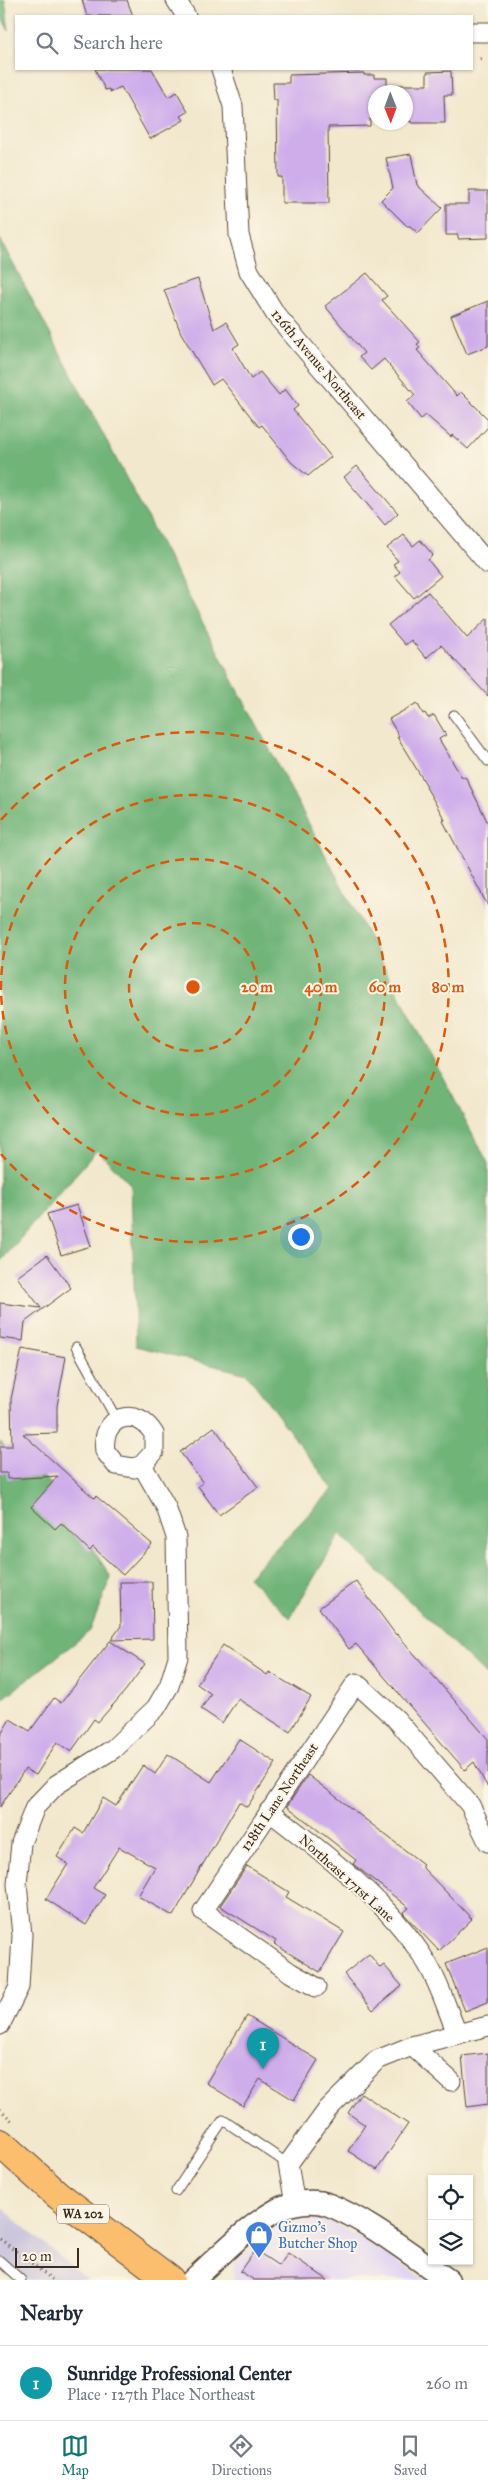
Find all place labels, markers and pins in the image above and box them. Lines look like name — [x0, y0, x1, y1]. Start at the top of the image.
centre of rings — [184, 978, 202, 996]
pin: 1 — [247, 2028, 279, 2069]
place label: Gizmo's Butcher Shop — [278, 2219, 357, 2252]
shop icon: Gizmo's Butcher Shop — [244, 2220, 274, 2259]

